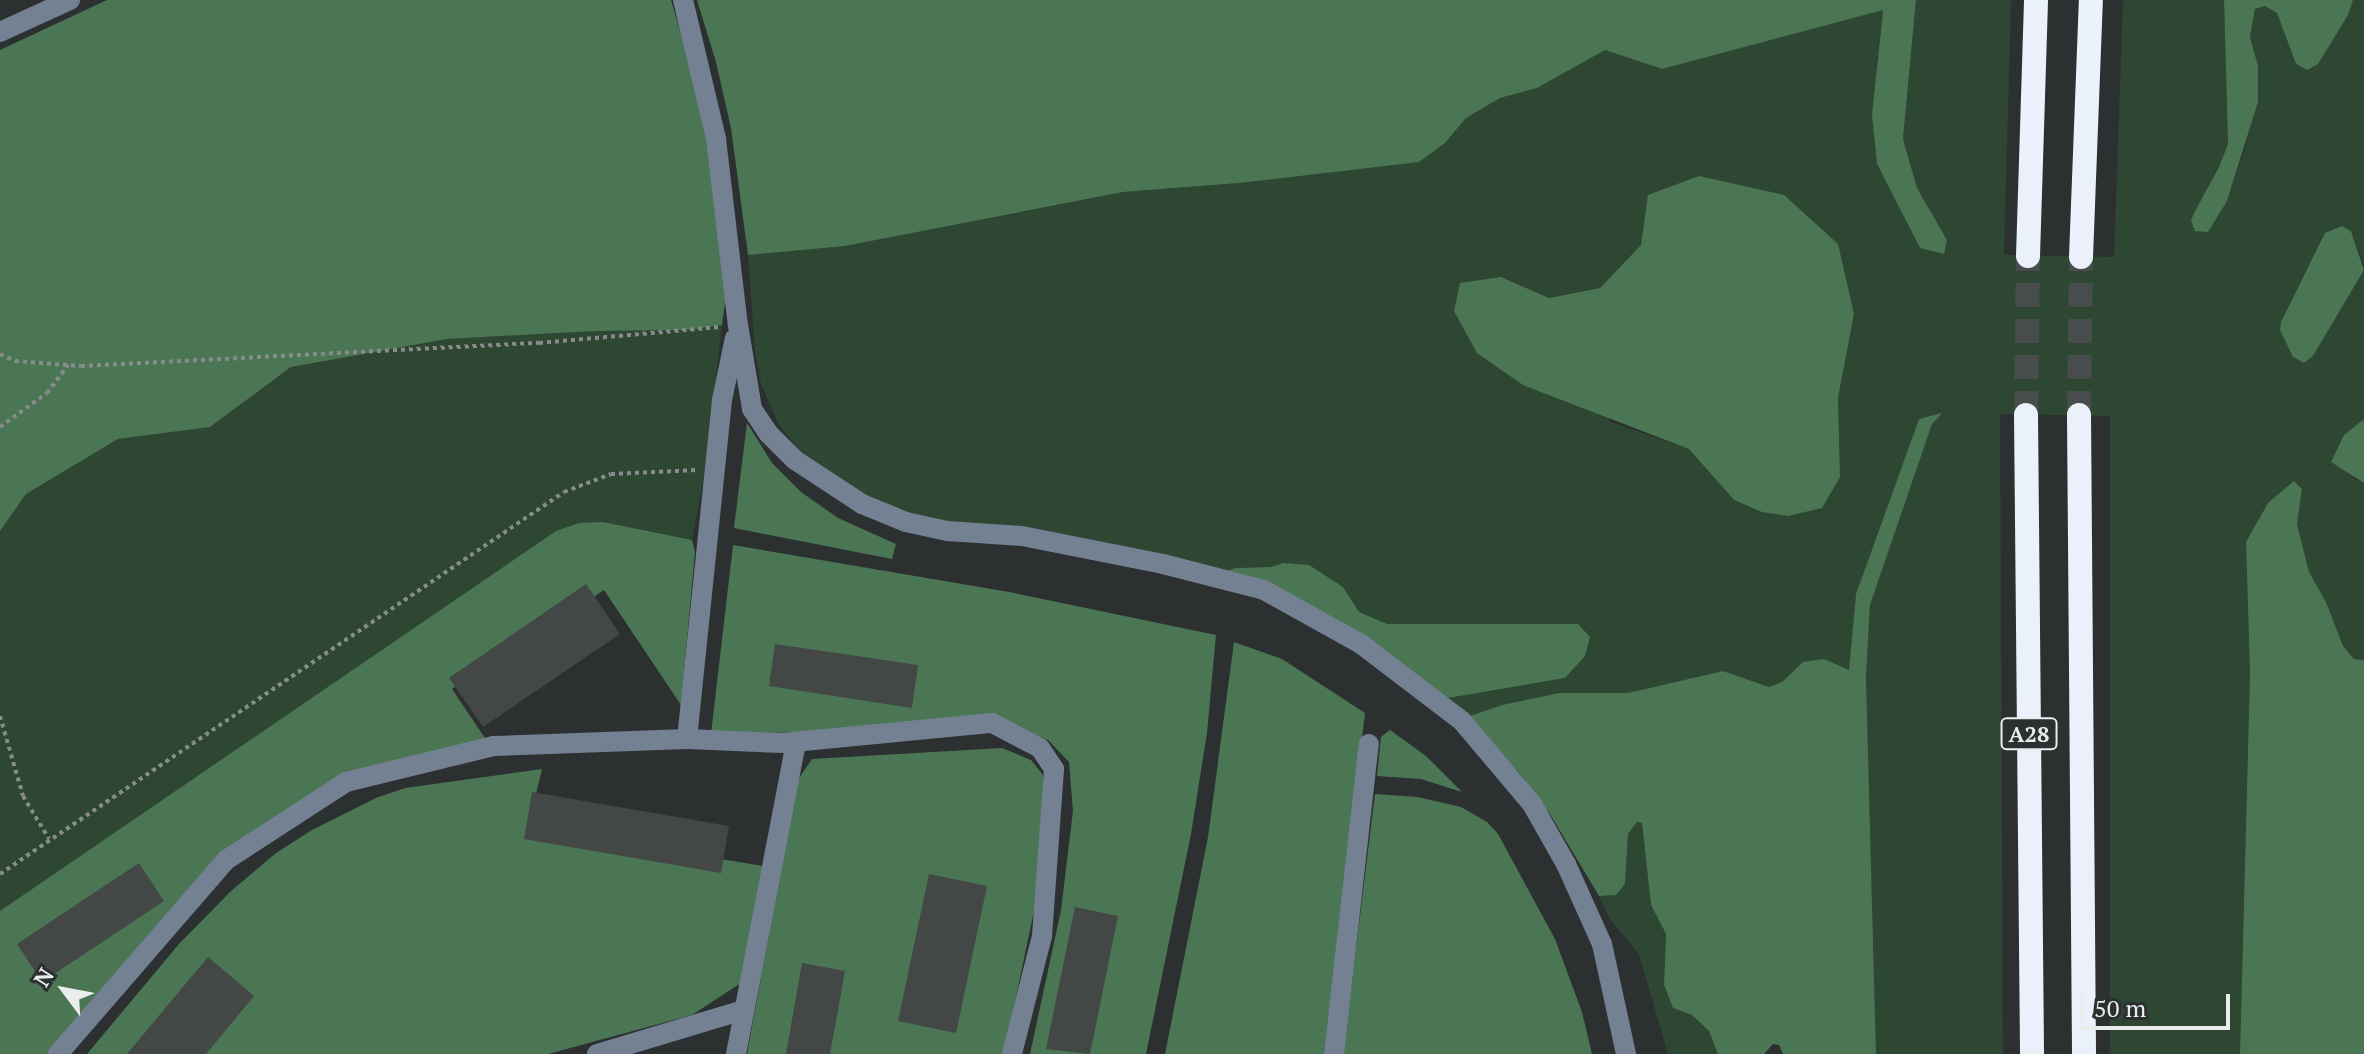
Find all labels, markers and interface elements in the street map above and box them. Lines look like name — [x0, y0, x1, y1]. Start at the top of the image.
road number: A28 — [1999, 716, 2059, 752]
north arrow — [24, 950, 104, 1030]
text: N — [27, 962, 60, 992]
scale bar — [2084, 978, 2234, 1028]
text: 50 m — [2094, 992, 2146, 1024]

